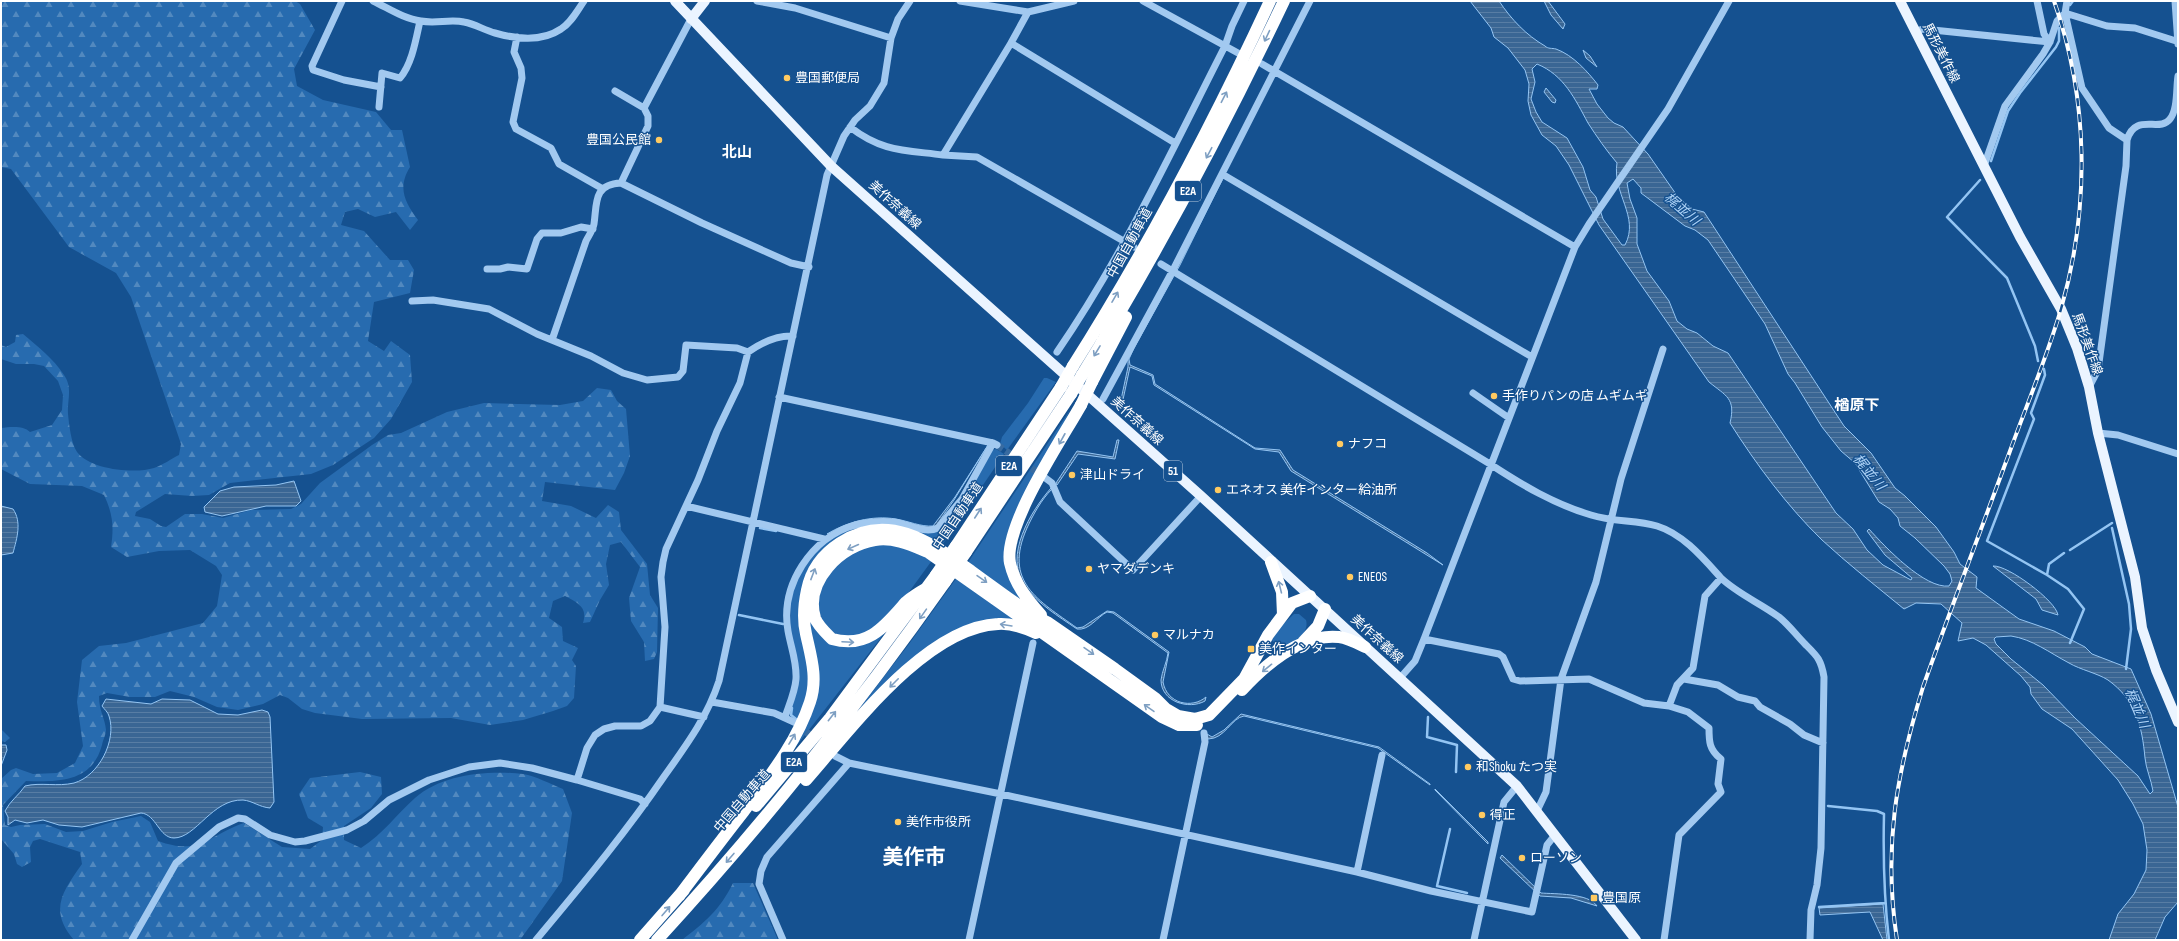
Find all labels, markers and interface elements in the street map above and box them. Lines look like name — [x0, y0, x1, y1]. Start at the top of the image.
street label: 馬形美作線 — [1919, 20, 1963, 86]
one-way arrow — [1263, 30, 1270, 42]
place label: 豊国郵便局 — [795, 70, 860, 86]
marker: 豊国郵便局 — [782, 73, 792, 83]
one-way arrow — [1221, 91, 1228, 103]
place label: 豊国公民館 — [586, 132, 651, 148]
marker: 豊国公民館 — [654, 135, 664, 145]
district label: 北山 — [722, 143, 752, 162]
one-way arrow — [1205, 146, 1212, 158]
street label: 美作奈義線 — [865, 177, 925, 233]
road number: E2A — [1175, 181, 1201, 201]
water label: 梶並川 — [1661, 189, 1705, 231]
street label: 中国自動車道 — [1104, 205, 1156, 281]
one-way arrow — [1112, 291, 1120, 303]
street label: 馬形美作線 — [2068, 311, 2106, 377]
one-way arrow — [1093, 345, 1101, 356]
place label: 手作りパンの店 ムギムギ — [1502, 388, 1648, 404]
marker: 手作りパンの店 ムギムギ — [1489, 391, 1499, 401]
street label: 美作奈義線 — [1107, 393, 1167, 449]
district label: 楢原下 — [1834, 396, 1880, 415]
one-way arrow — [1057, 433, 1065, 445]
place label: ナフコ — [1348, 436, 1387, 452]
marker: ナフコ — [1335, 439, 1345, 449]
water label: 梶並川 — [1849, 450, 1890, 495]
road number: E2A — [996, 456, 1022, 476]
road number: 51 — [1164, 461, 1182, 481]
place label: 津山ドライ — [1080, 467, 1145, 483]
marker: 津山ドライ — [1067, 470, 1077, 480]
street label: 中国自動車道 — [930, 479, 986, 553]
place label: エネオス 美作インター給油所 — [1226, 482, 1397, 498]
marker: エネオス 美作インター給油所 — [1213, 485, 1223, 495]
one-way arrow — [974, 508, 982, 519]
one-way arrow — [847, 544, 859, 551]
place label: ヤマダデンキ — [1097, 561, 1175, 577]
marker: ヤマダデンキ — [1084, 564, 1094, 574]
one-way arrow — [809, 569, 817, 581]
place label: ENEOS — [1358, 569, 1388, 585]
marker: ENEOS — [1345, 572, 1355, 582]
one-way arrow — [976, 575, 987, 583]
one-way arrow — [1276, 581, 1283, 594]
one-way arrow — [919, 608, 927, 619]
street label: 美作奈義線 — [1347, 611, 1407, 667]
one-way arrow — [1000, 621, 1013, 629]
place label: マルナカ — [1163, 627, 1215, 643]
marker: マルナカ — [1150, 630, 1160, 640]
one-way arrow — [841, 638, 854, 646]
place label: 美作インター — [1259, 641, 1337, 657]
marker: 美作インター — [1246, 644, 1256, 654]
one-way arrow — [1084, 647, 1095, 655]
one-way arrow — [1262, 663, 1273, 672]
one-way arrow — [890, 678, 899, 688]
water label: 梶並川 — [2121, 685, 2154, 732]
one-way arrow — [1144, 704, 1155, 712]
one-way arrow — [827, 710, 836, 721]
one-way arrow — [788, 734, 796, 745]
road number: E2A — [781, 752, 807, 772]
place label: 和Shoku たつ実 — [1476, 759, 1557, 775]
marker: 和Shoku たつ実 — [1463, 762, 1473, 772]
street label: 中国自動車道 — [710, 766, 774, 836]
place label: 得正 — [1490, 807, 1516, 823]
marker: 得正 — [1477, 810, 1487, 820]
place label: 美作市役所 — [906, 814, 971, 830]
marker: 美作市役所 — [893, 817, 903, 827]
district label: 美作市 — [883, 845, 946, 870]
place label: ローソン — [1530, 850, 1582, 866]
one-way arrow — [725, 853, 734, 864]
marker: ローソン — [1517, 853, 1527, 863]
place label: 豊国原 — [1602, 890, 1641, 906]
marker: 豊国原 — [1589, 893, 1599, 903]
one-way arrow — [661, 906, 670, 916]

